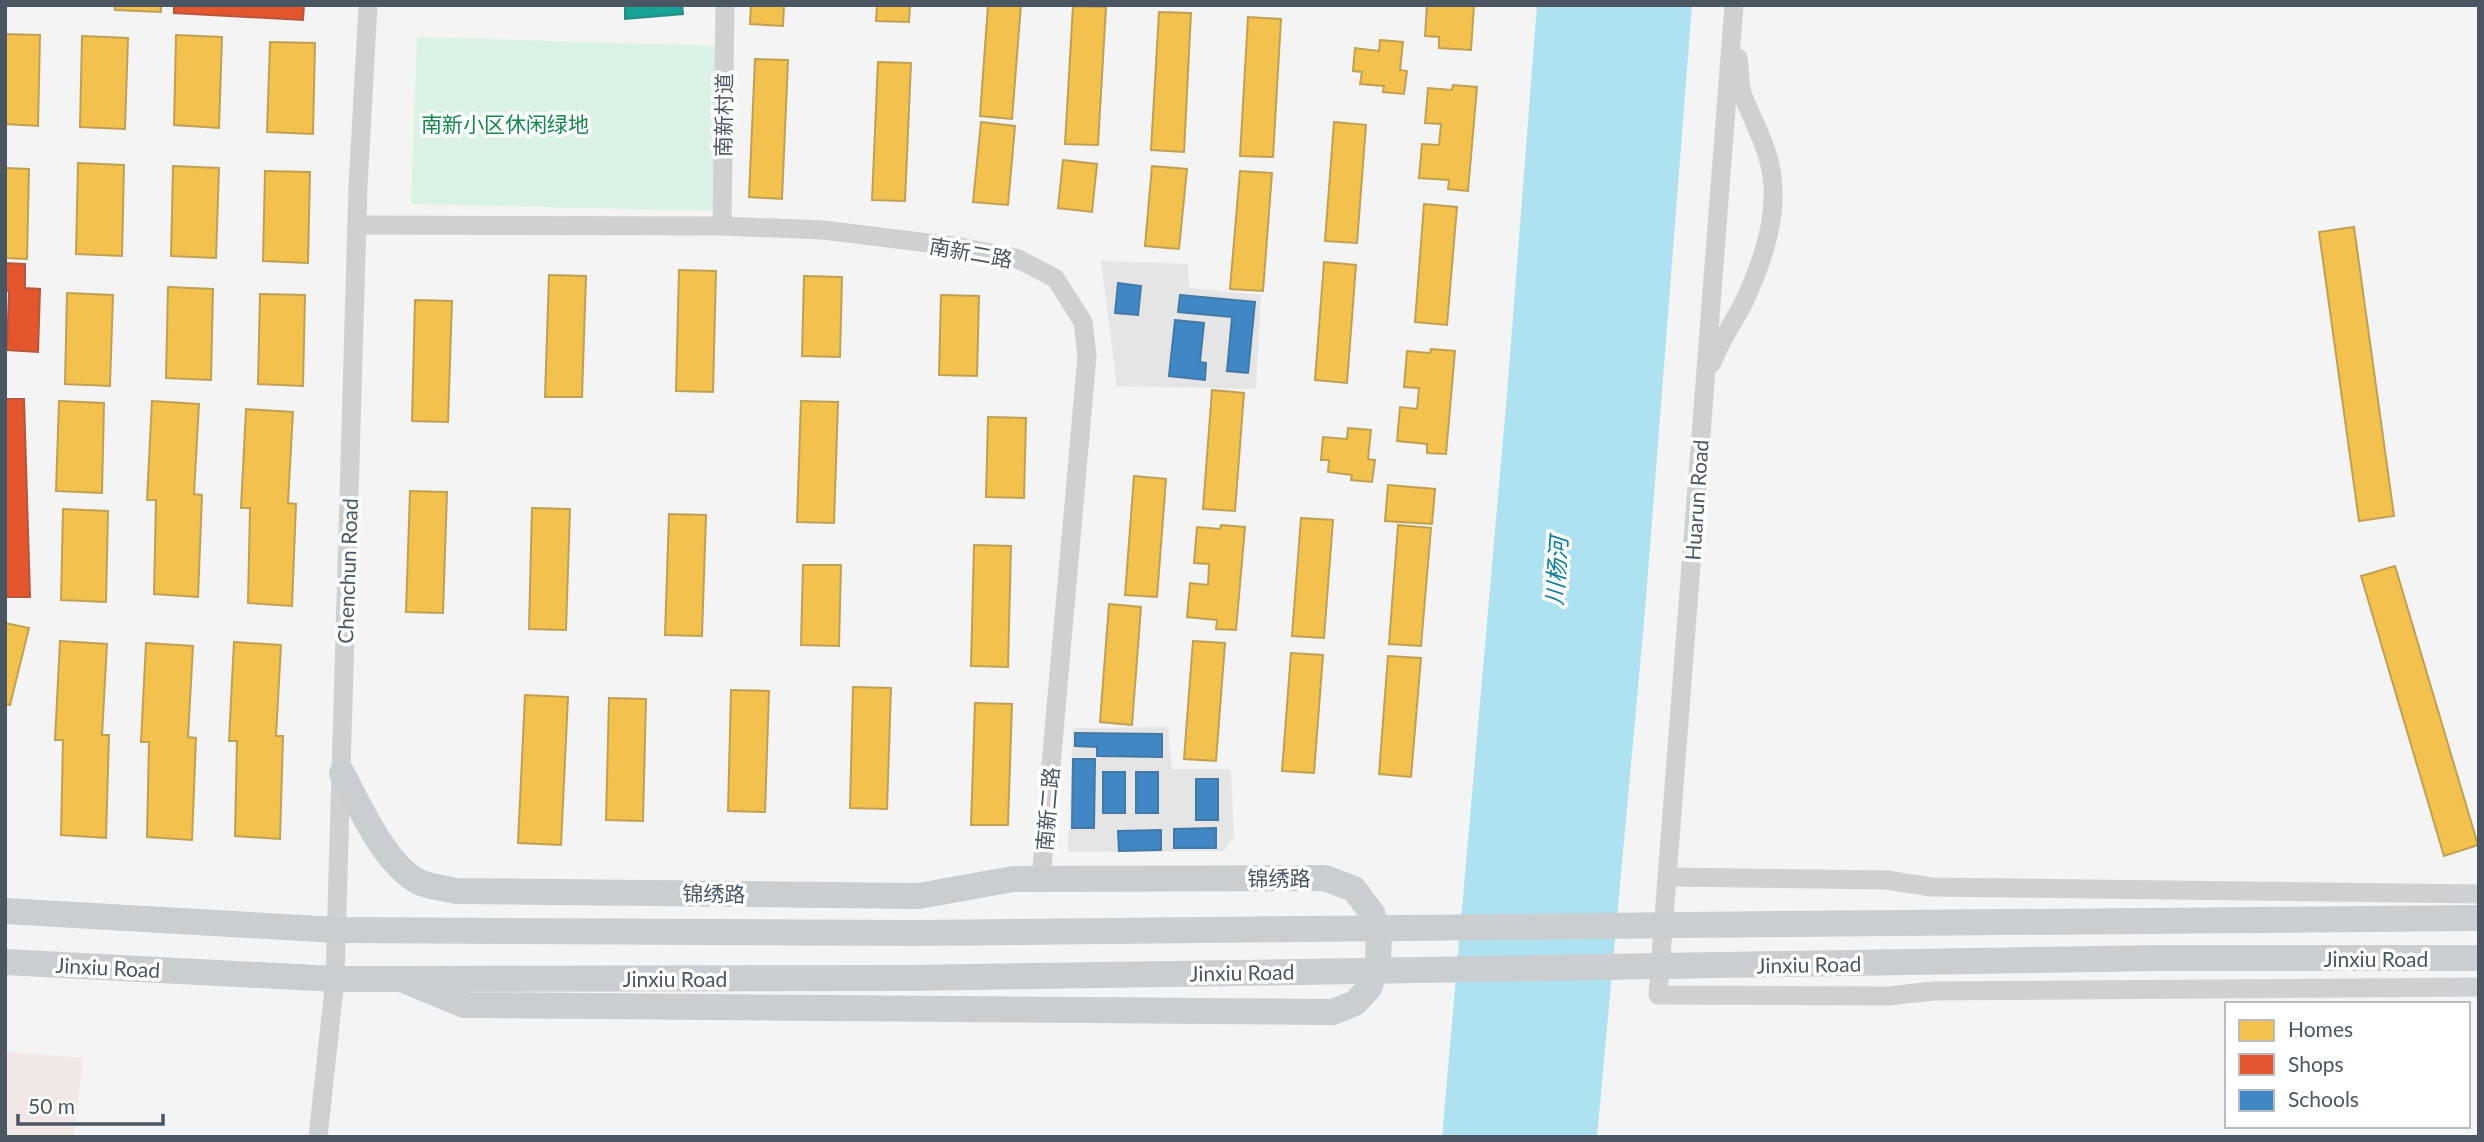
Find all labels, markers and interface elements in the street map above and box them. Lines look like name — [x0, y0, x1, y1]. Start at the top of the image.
street label: 南新村道 — [710, 73, 736, 157]
park label: 南新小区休闲绿地 — [421, 111, 589, 136]
street label: 南新二路 — [927, 232, 1015, 272]
street label: Huarun Road — [1679, 439, 1713, 561]
street label: Chenchun Road — [332, 498, 362, 644]
water label: 川杨河 — [1540, 532, 1573, 606]
street label: 南新二路 — [1031, 766, 1063, 852]
street label: 锦绣路 — [1248, 865, 1311, 890]
street label: 锦绣路 — [682, 880, 746, 906]
street label: Jinxiu Road — [2324, 946, 2428, 971]
street label: Jinxiu Road — [1756, 951, 1862, 977]
street label: Jinxiu Road — [55, 952, 161, 982]
street label: Jinxiu Road — [1189, 959, 1295, 985]
street label: Jinxiu Road — [623, 966, 727, 991]
legend — [2225, 1002, 2470, 1128]
text: Homes — [2288, 1016, 2353, 1041]
text: Shops — [2288, 1051, 2344, 1076]
scale bar — [18, 1082, 163, 1126]
text: Schools — [2288, 1086, 2359, 1111]
text: 50 m — [28, 1093, 75, 1118]

